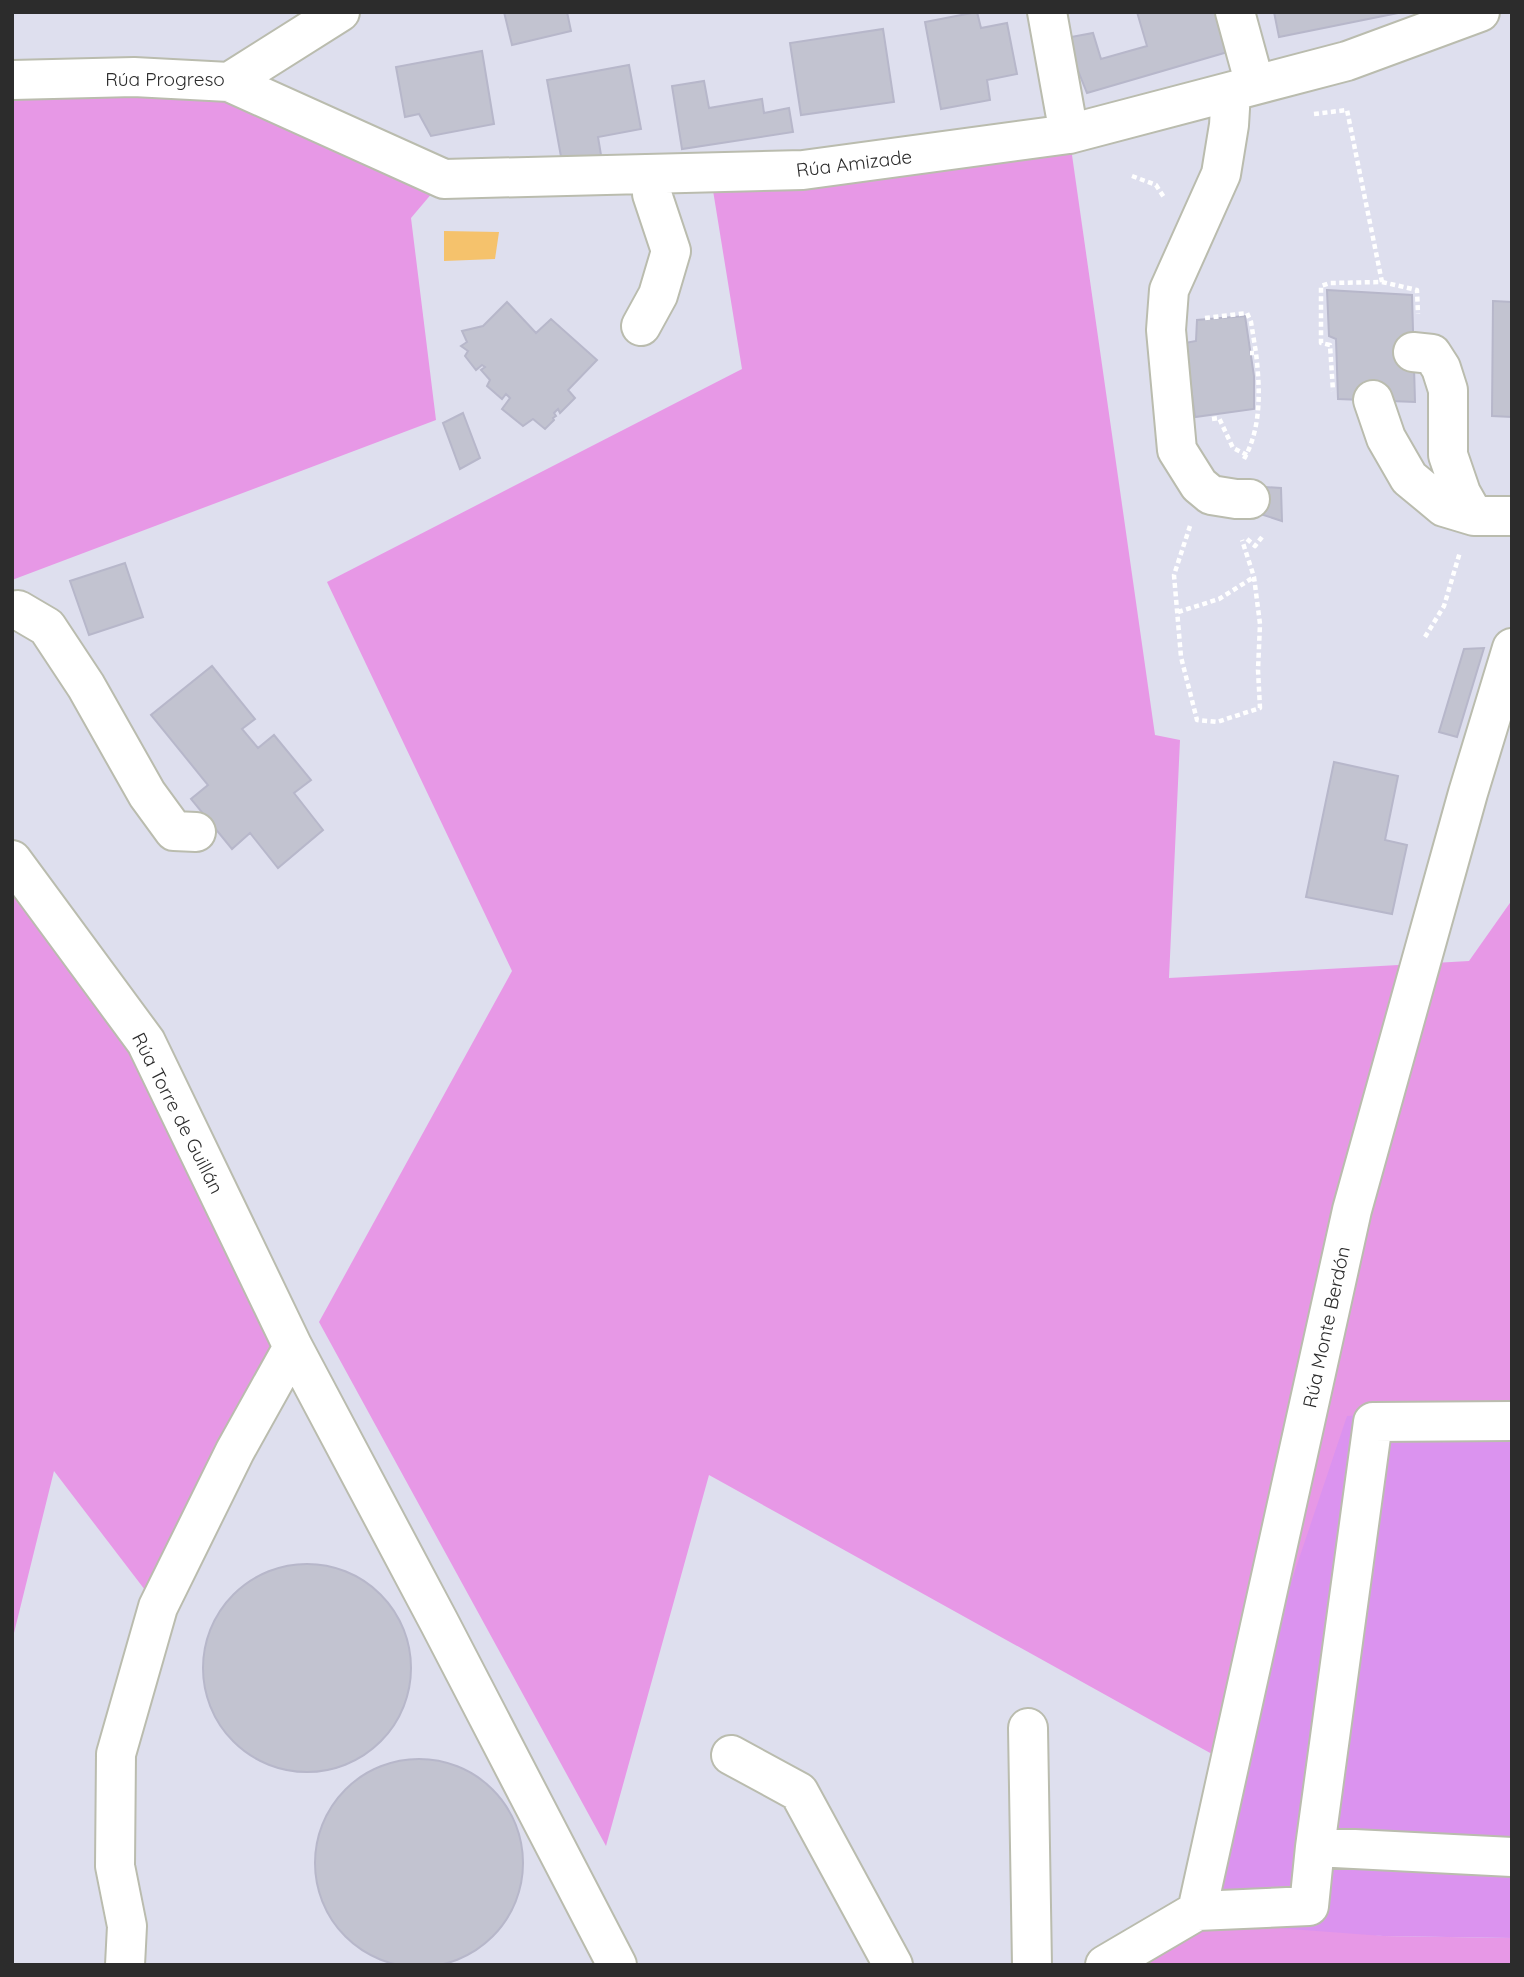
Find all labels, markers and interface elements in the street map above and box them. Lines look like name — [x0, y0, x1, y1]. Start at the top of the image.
street label: Rúa Progreso — [105, 67, 225, 91]
street label: Rúa Amizade — [795, 144, 913, 182]
street label: Rúa Torre de Guillán — [127, 1028, 229, 1198]
street label: Rúa Monte Berdón — [1297, 1244, 1355, 1410]

